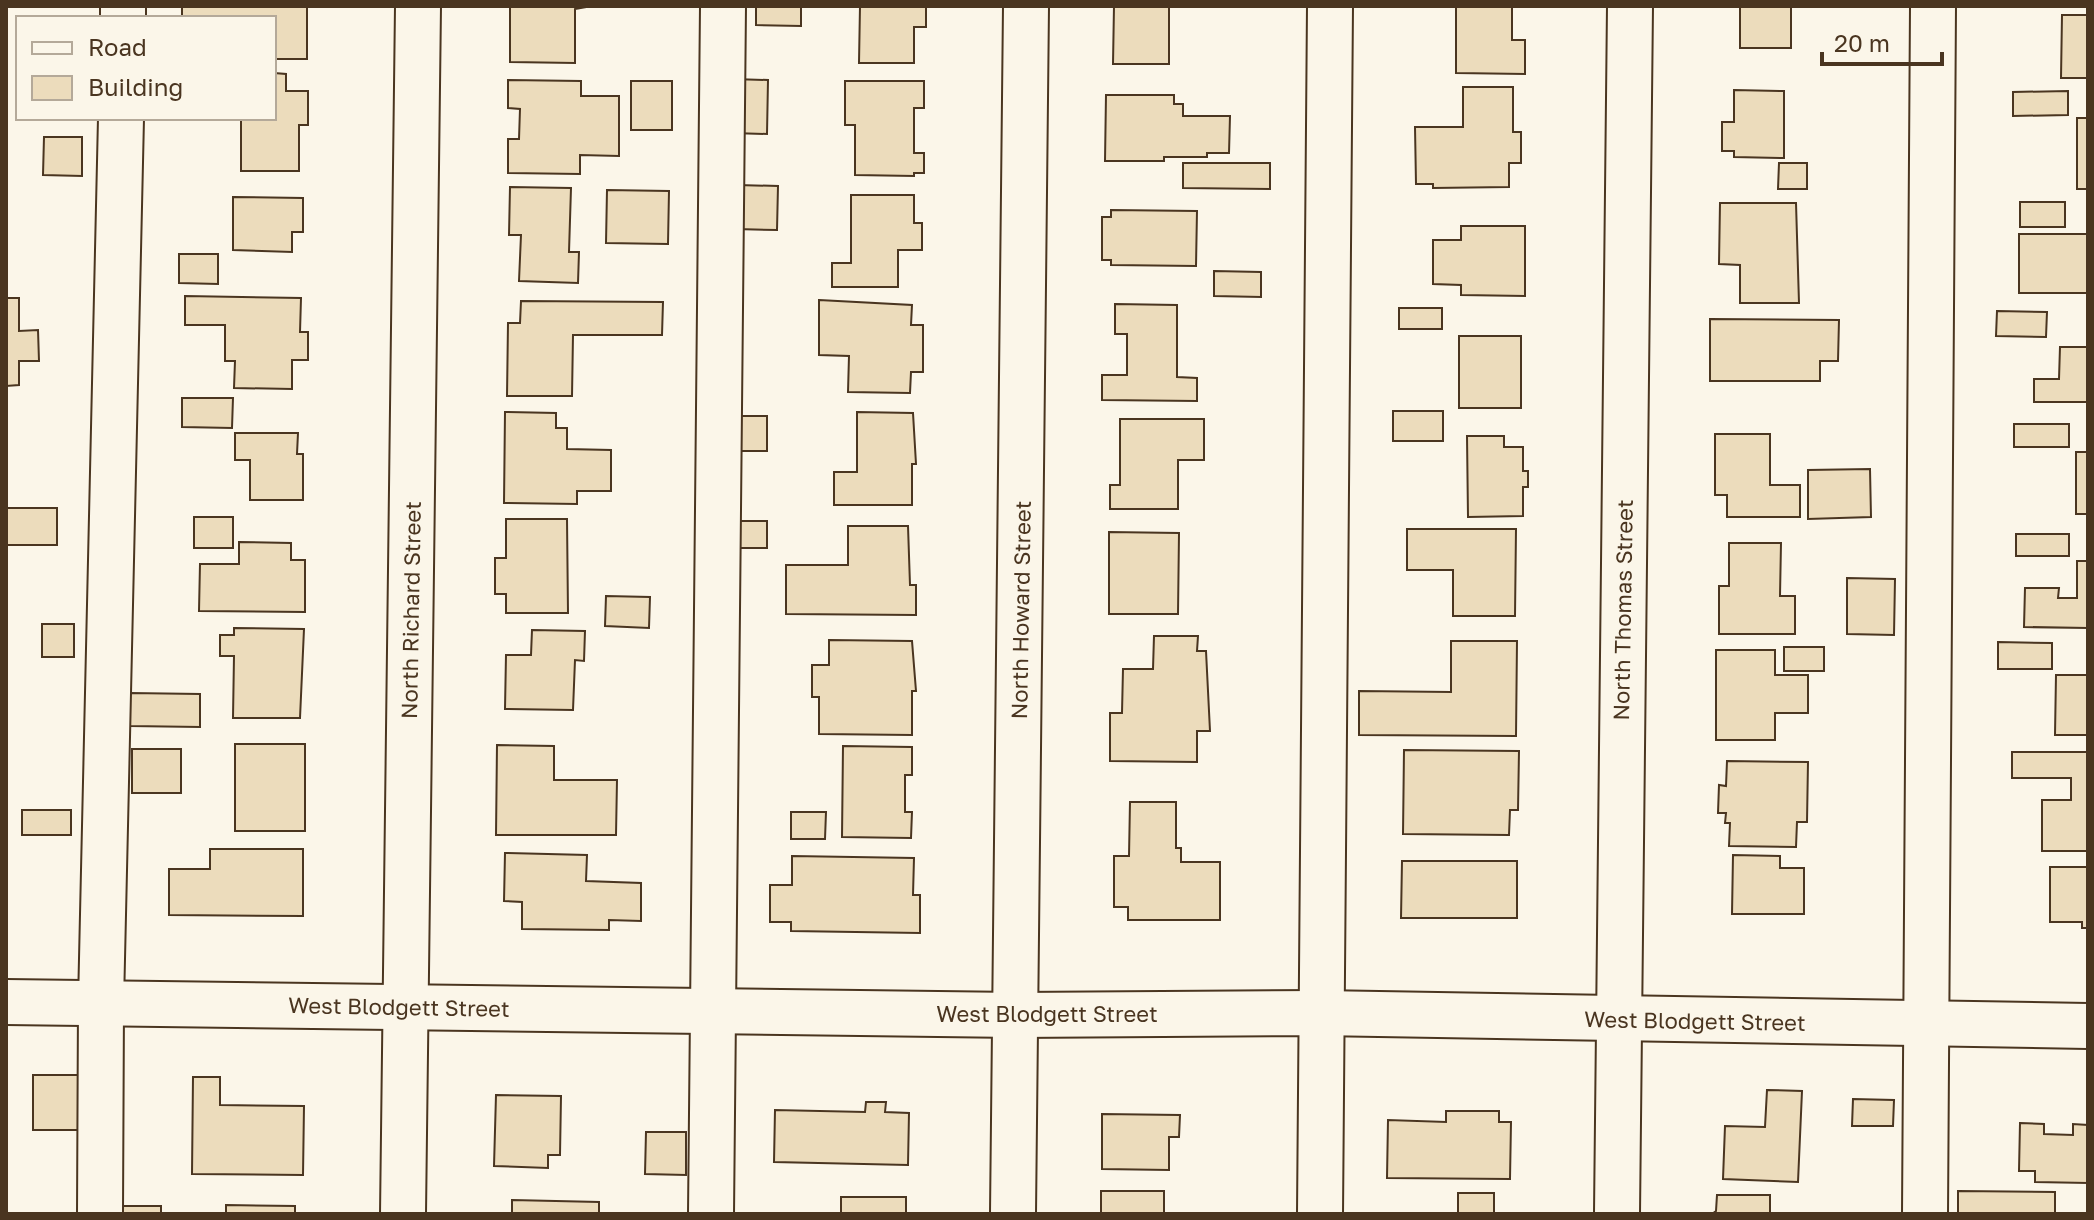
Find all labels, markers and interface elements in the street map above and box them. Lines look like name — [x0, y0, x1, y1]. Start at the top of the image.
legend — [16, 16, 276, 120]
scale bar — [1822, 16, 1942, 66]
text: 20 m — [1834, 28, 1890, 57]
text: Road — [88, 32, 147, 61]
text: Building — [88, 72, 183, 101]
street label: North Thomas Street — [1607, 499, 1638, 721]
street label: North Howard Street — [1005, 500, 1036, 720]
street label: North Richard Street — [395, 501, 426, 719]
street label: West Blodgett Street — [288, 991, 510, 1022]
street label: West Blodgett Street — [936, 1000, 1158, 1027]
street label: West Blodgett Street — [1584, 1005, 1806, 1036]

